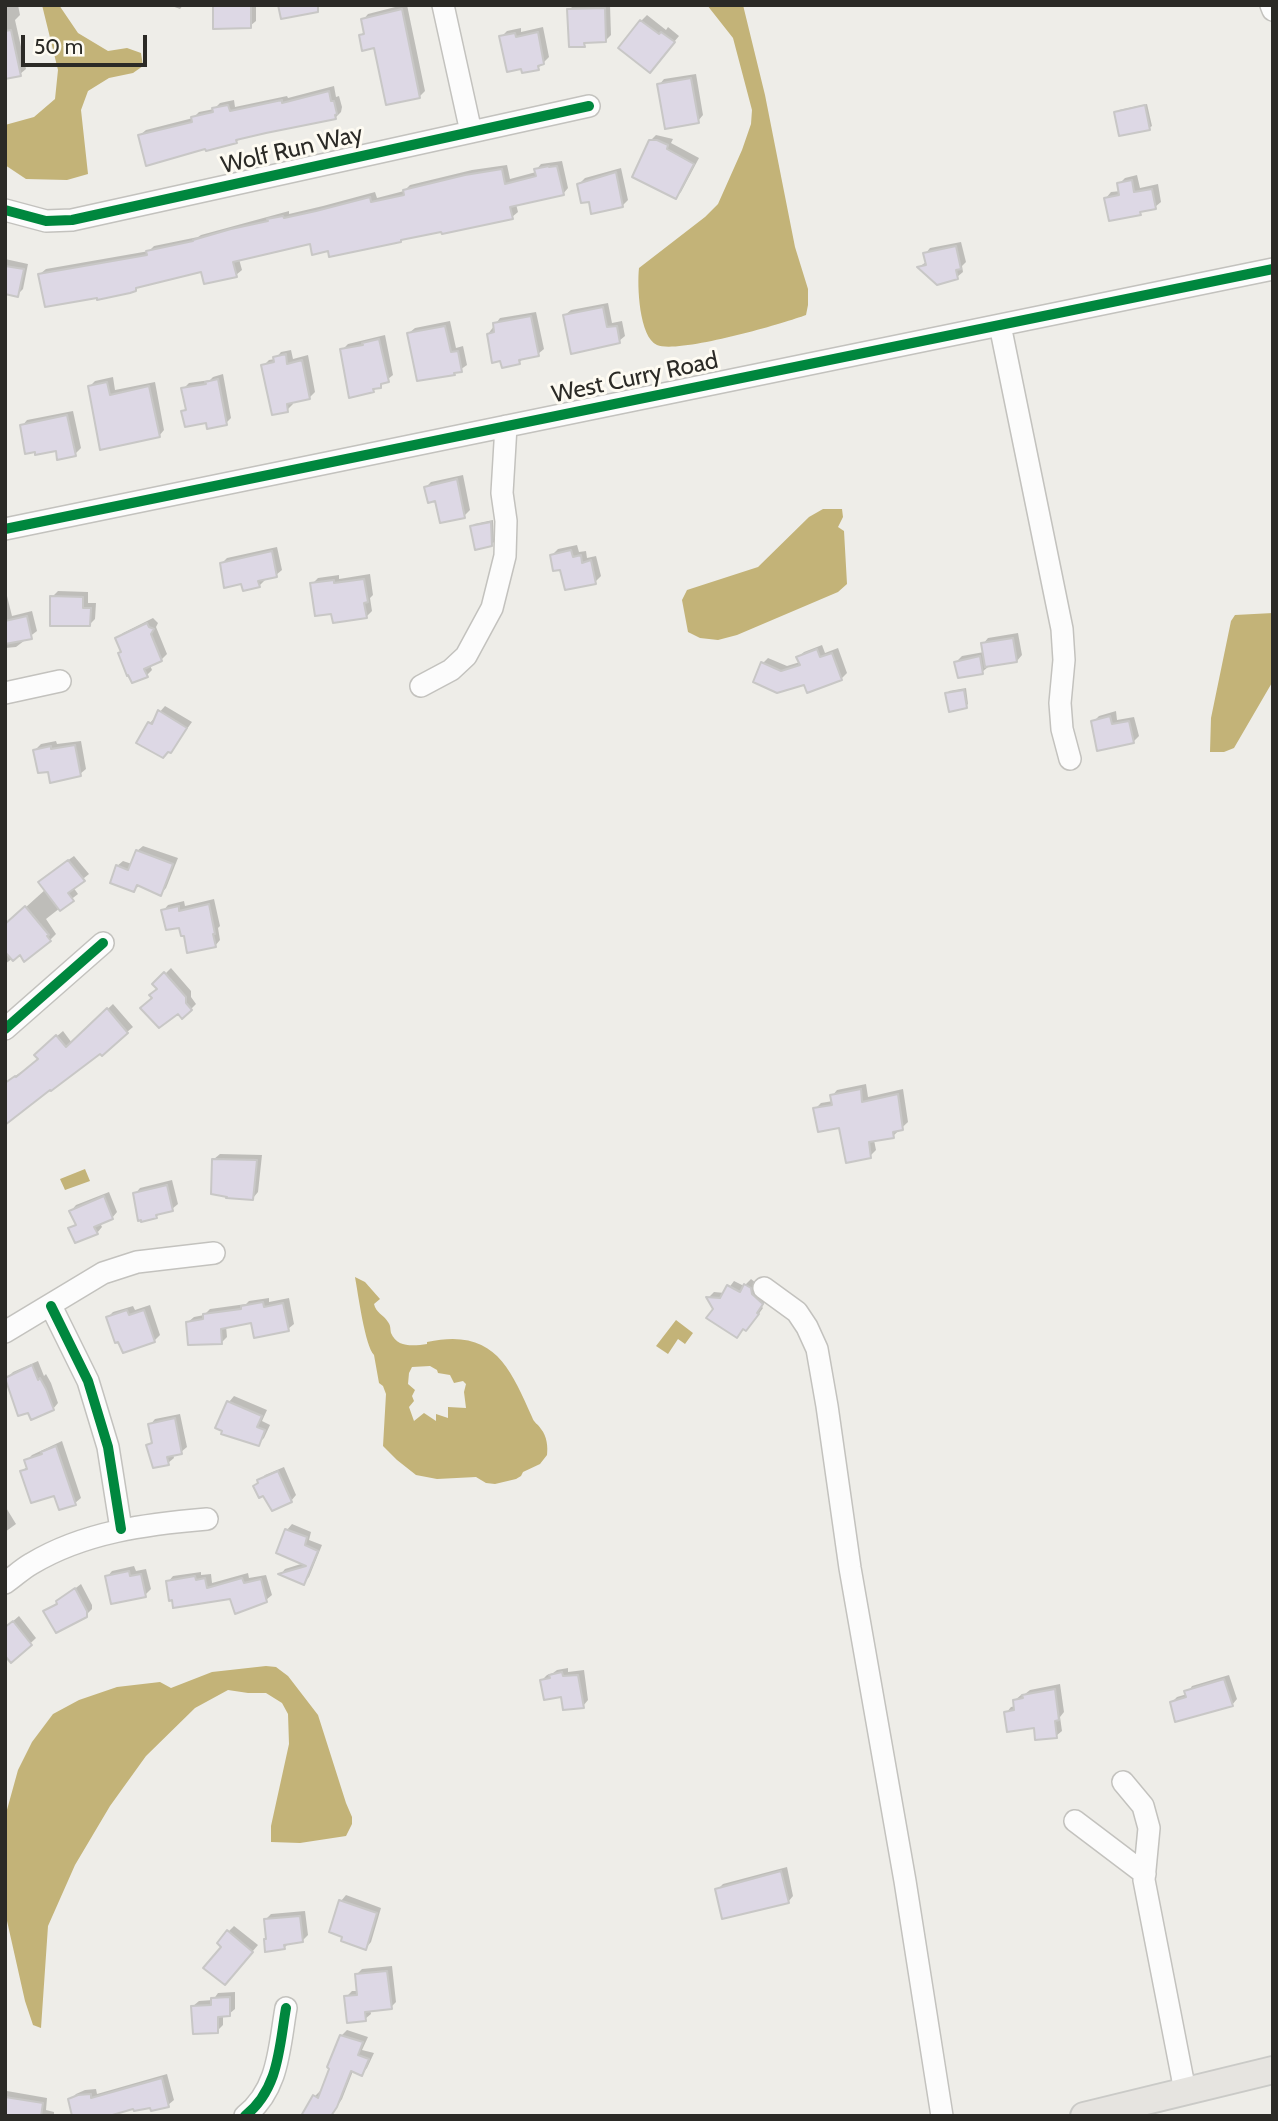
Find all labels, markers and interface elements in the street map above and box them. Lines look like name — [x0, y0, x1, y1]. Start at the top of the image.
scale bar — [24, 21, 150, 65]
text: 50 m — [34, 34, 83, 59]
street label: Wolf Run Way — [218, 120, 366, 180]
street label: West Curry Road — [549, 346, 721, 410]

